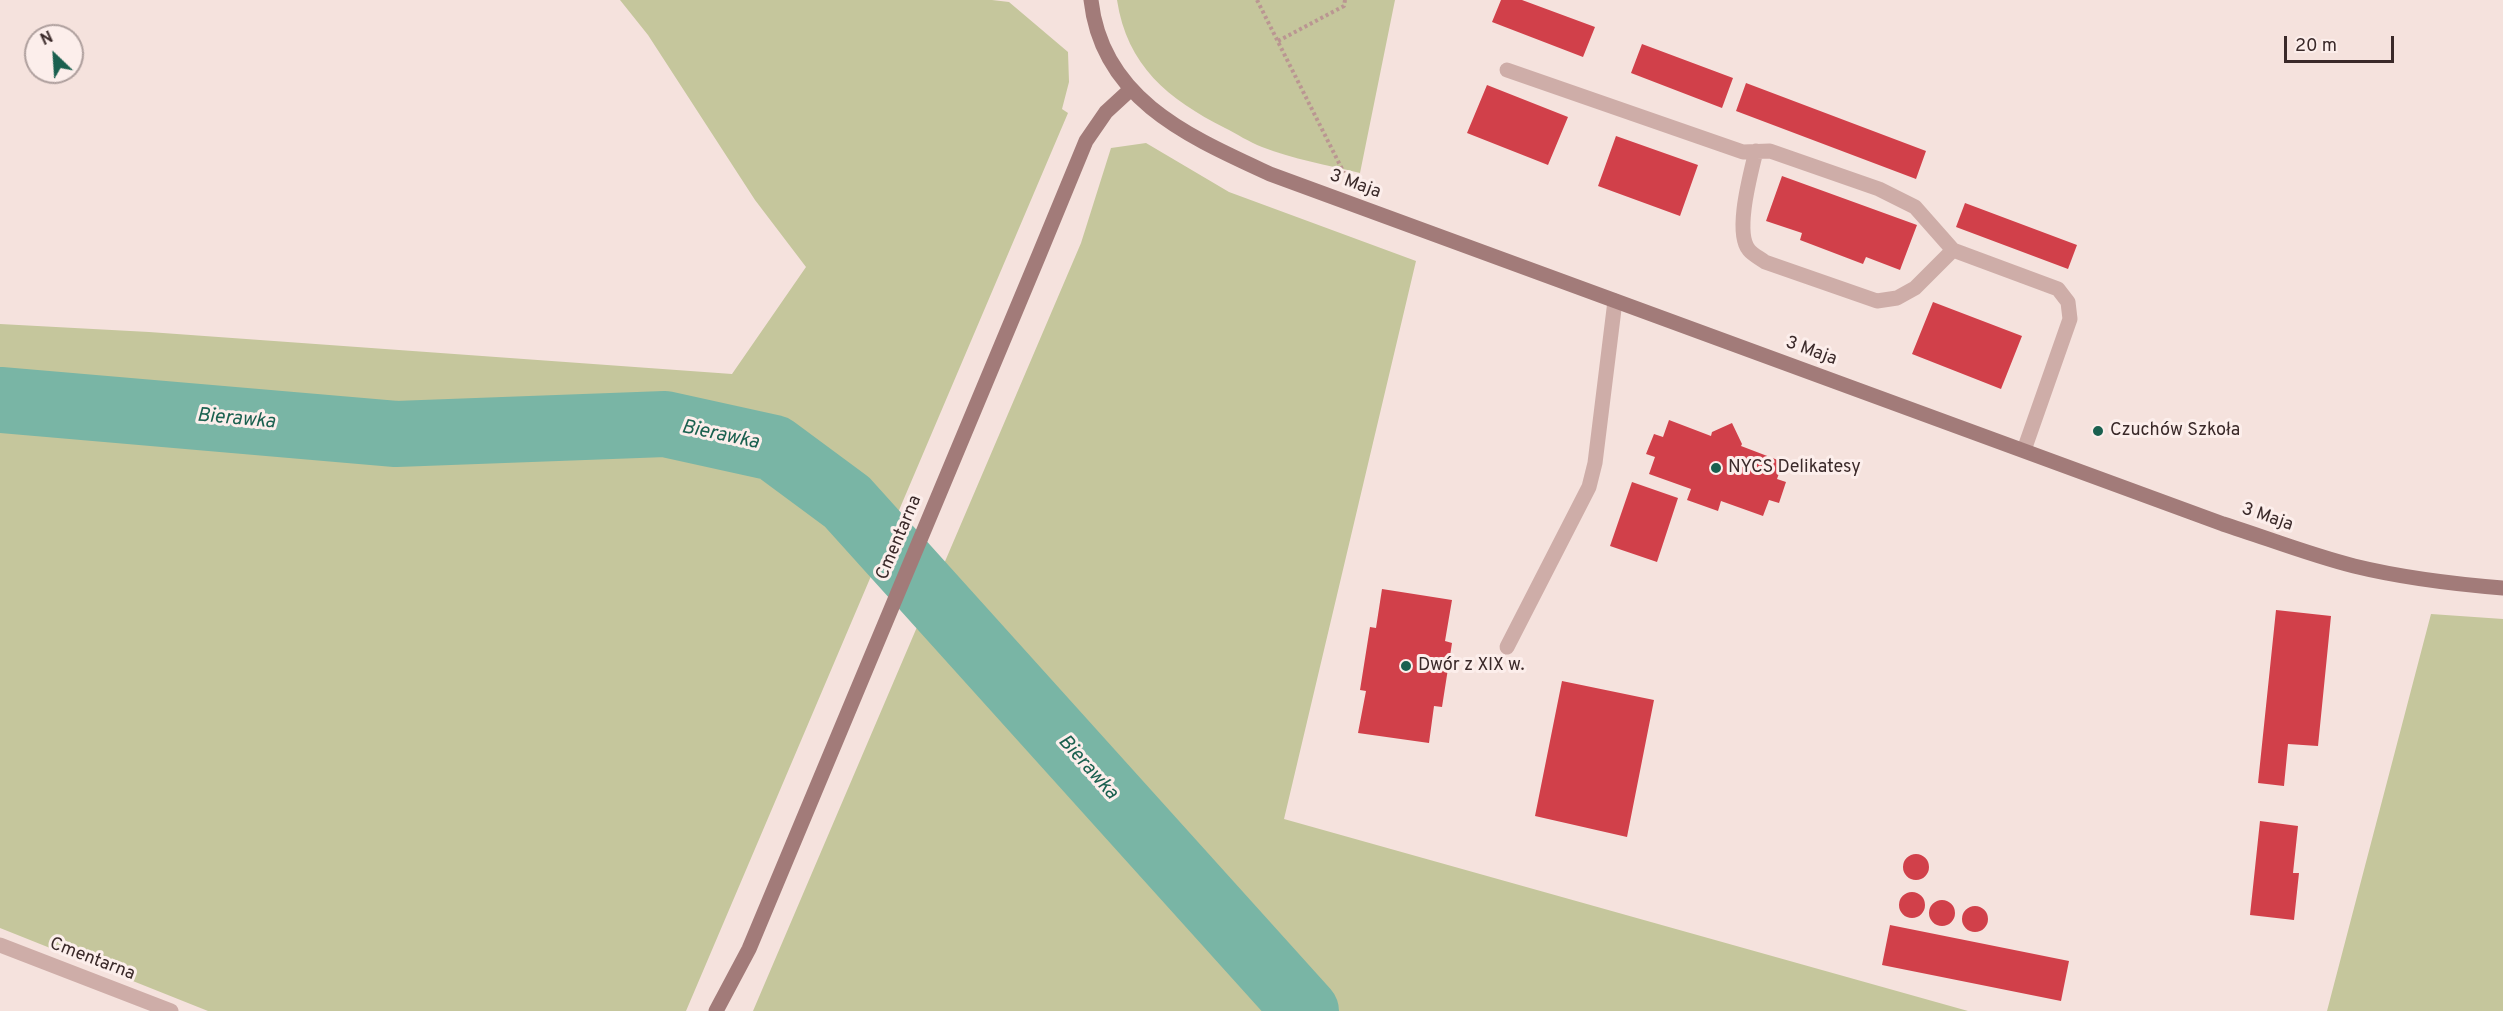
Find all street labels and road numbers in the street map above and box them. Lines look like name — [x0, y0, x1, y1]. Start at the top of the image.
street label: 3 Maja — [1326, 166, 1384, 204]
street label: 3 Maja — [1782, 333, 1840, 371]
street label: Cmentarna — [873, 492, 927, 584]
street label: 3 Maja — [2238, 499, 2296, 537]
street label: Cmentarna — [46, 934, 138, 986]

